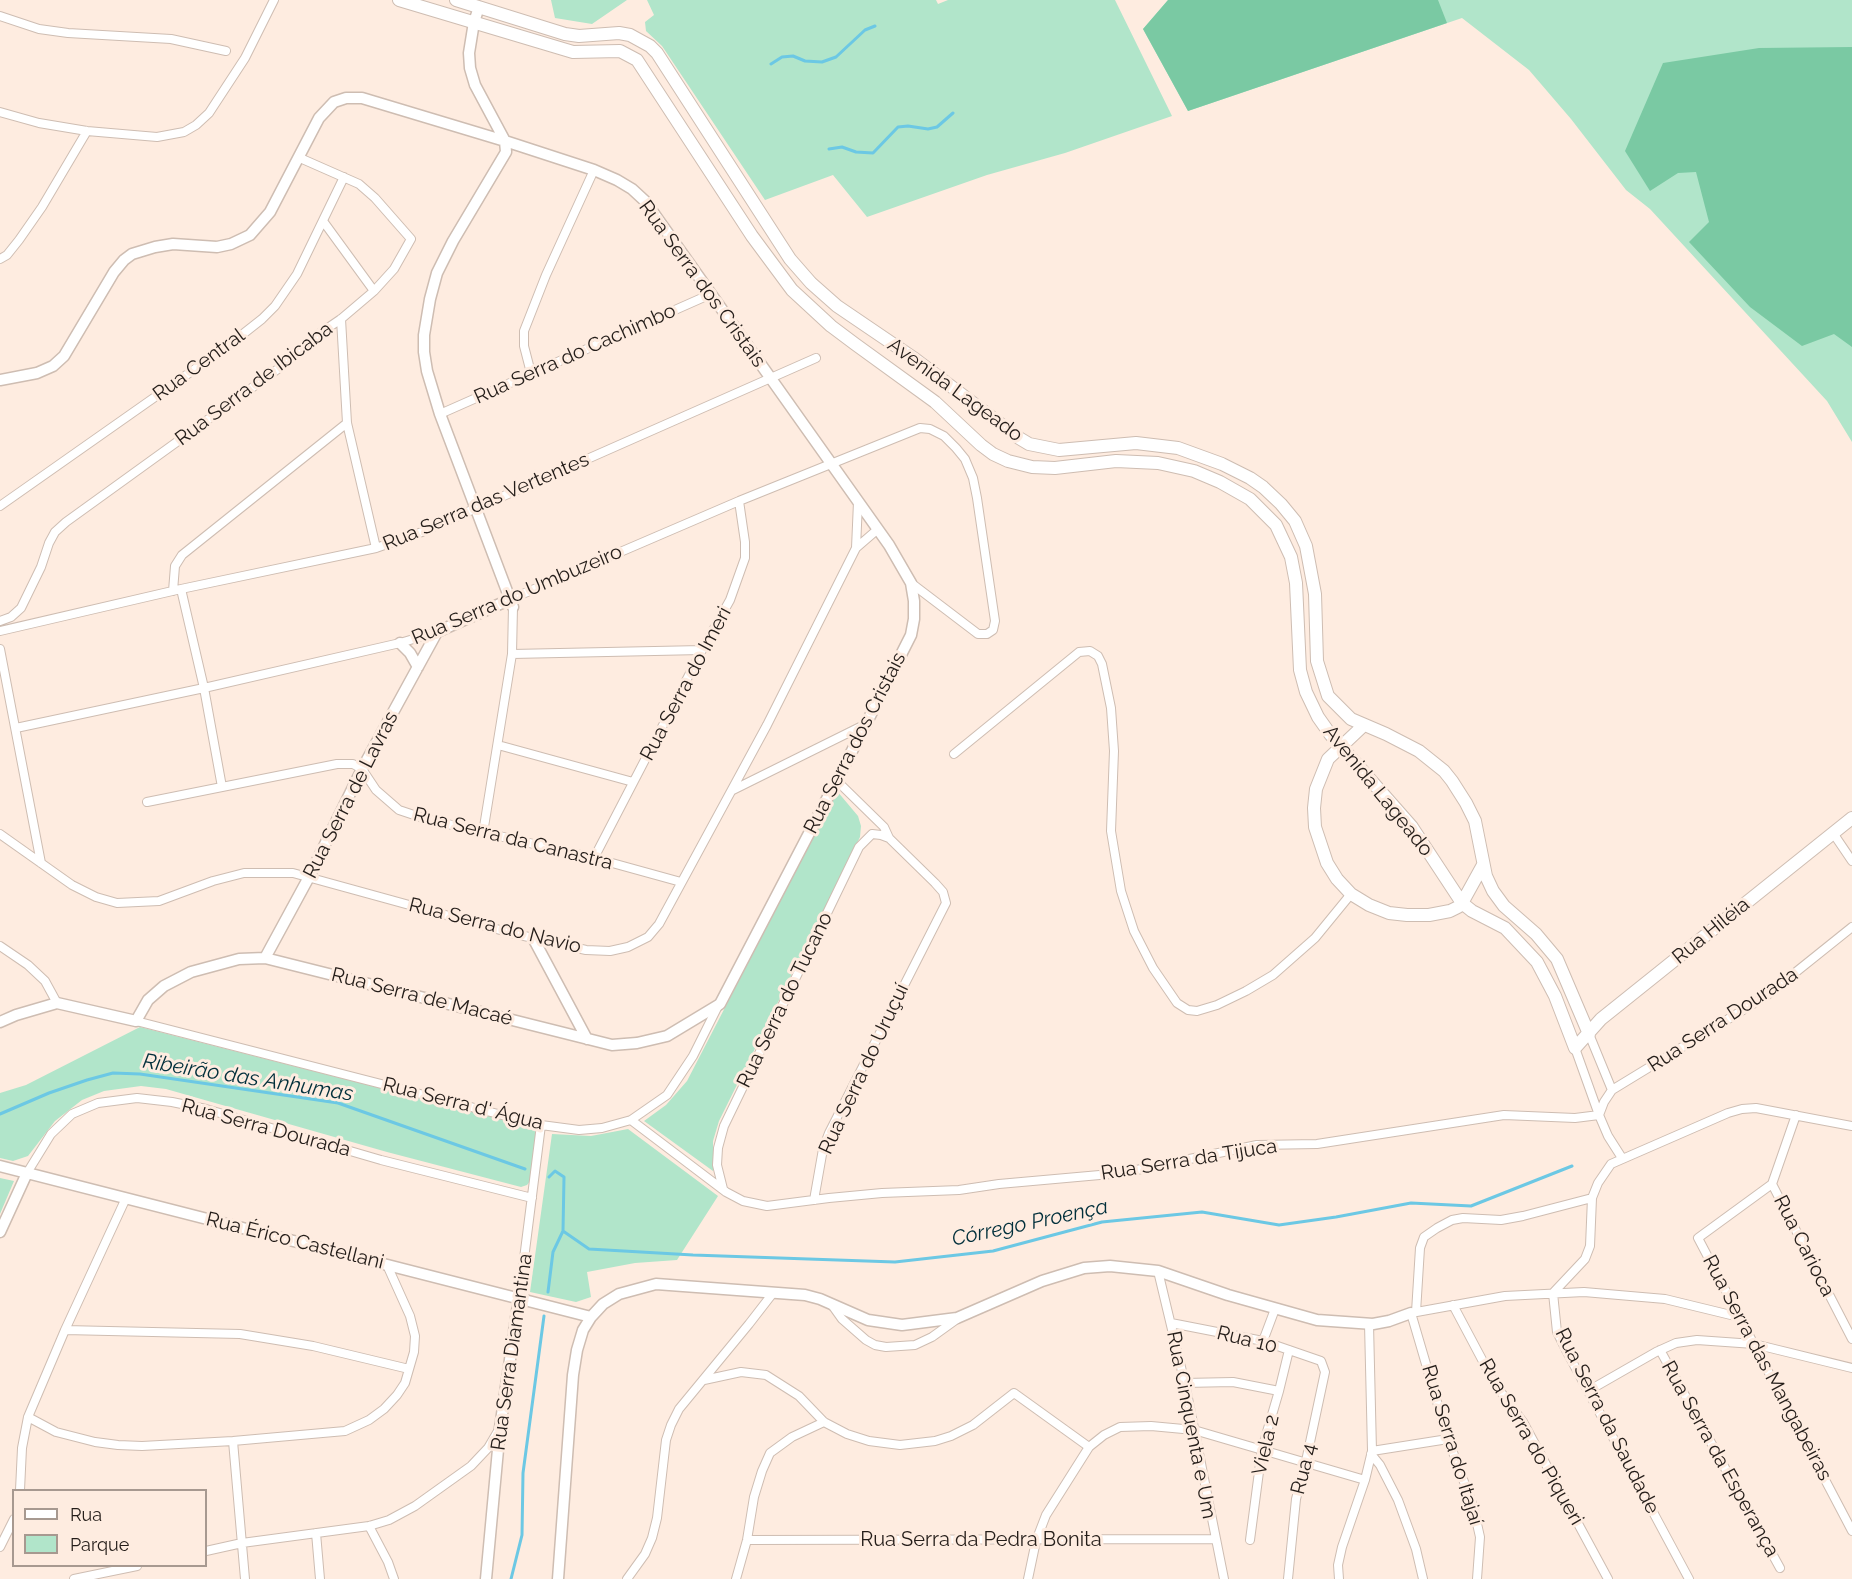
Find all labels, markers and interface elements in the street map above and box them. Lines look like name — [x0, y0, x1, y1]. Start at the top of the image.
street label: Rua Serra dos Cristais — [633, 196, 771, 372]
street label: Rua Serra do Cachimbo — [470, 299, 680, 409]
street label: Rua Serra de Ibicaba — [171, 317, 337, 451]
street label: Rua Central — [148, 324, 250, 406]
street label: Avenida Lageado — [883, 333, 1027, 447]
street label: Rua Serra das Vertentes — [379, 448, 593, 556]
street label: Rua Serra do Umbuzeiro — [408, 540, 626, 650]
street label: Rua Serra do Imeri — [635, 603, 737, 765]
street label: Rua Serra dos Cristais — [799, 648, 911, 838]
street label: Rua Serra de Lavras — [298, 707, 404, 883]
street label: Avenida Lageado — [1318, 721, 1438, 861]
street label: Rua Serra da Canastra — [411, 803, 615, 875]
street label: Rua Serra do Navio — [406, 893, 584, 959]
street label: Rua Hiléia — [1668, 893, 1754, 969]
street label: Rua Serra do Tucano — [732, 908, 838, 1092]
street label: Rua Serra de Macaé — [329, 963, 515, 1031]
street label: Rua Serra Dourada — [1644, 963, 1802, 1077]
street label: Rua Serra do Uruçuí — [814, 980, 914, 1158]
water label: Ribeirão das Anhumas — [141, 1049, 355, 1107]
street label: Rua Serra d' Água — [380, 1072, 546, 1136]
street label: Rua Serra Dourada — [179, 1094, 353, 1162]
street label: Rua Serra da Tijuca — [1099, 1134, 1279, 1186]
street label: Rua Carioca — [1768, 1191, 1840, 1301]
water label: Córrego Proença — [950, 1194, 1110, 1252]
street label: Rua Érico Castellani — [204, 1207, 386, 1275]
street label: Rua Serra das Mangabeiras — [1697, 1251, 1837, 1485]
street label: Rua Serra Diamantina — [486, 1252, 538, 1452]
street label: Rua 10 — [1214, 1321, 1280, 1359]
street label: Rua Serra da Saudade — [1550, 1324, 1664, 1518]
street label: Rua Cinquenta e Um — [1161, 1329, 1221, 1521]
street label: Rua Serra do Piqueri — [1474, 1354, 1588, 1530]
street label: Rua Serra da Esperança — [1656, 1357, 1784, 1561]
street label: Rua Serra do Itajaí — [1416, 1362, 1488, 1528]
street label: Viela 2 — [1247, 1412, 1285, 1478]
street label: Rua 4 — [1286, 1441, 1322, 1497]
legend — [12, 1489, 207, 1567]
text: Rua — [70, 1504, 102, 1525]
street label: Rua Serra da Pedra Bonita — [860, 1528, 1102, 1552]
text: Parque — [70, 1534, 129, 1555]

